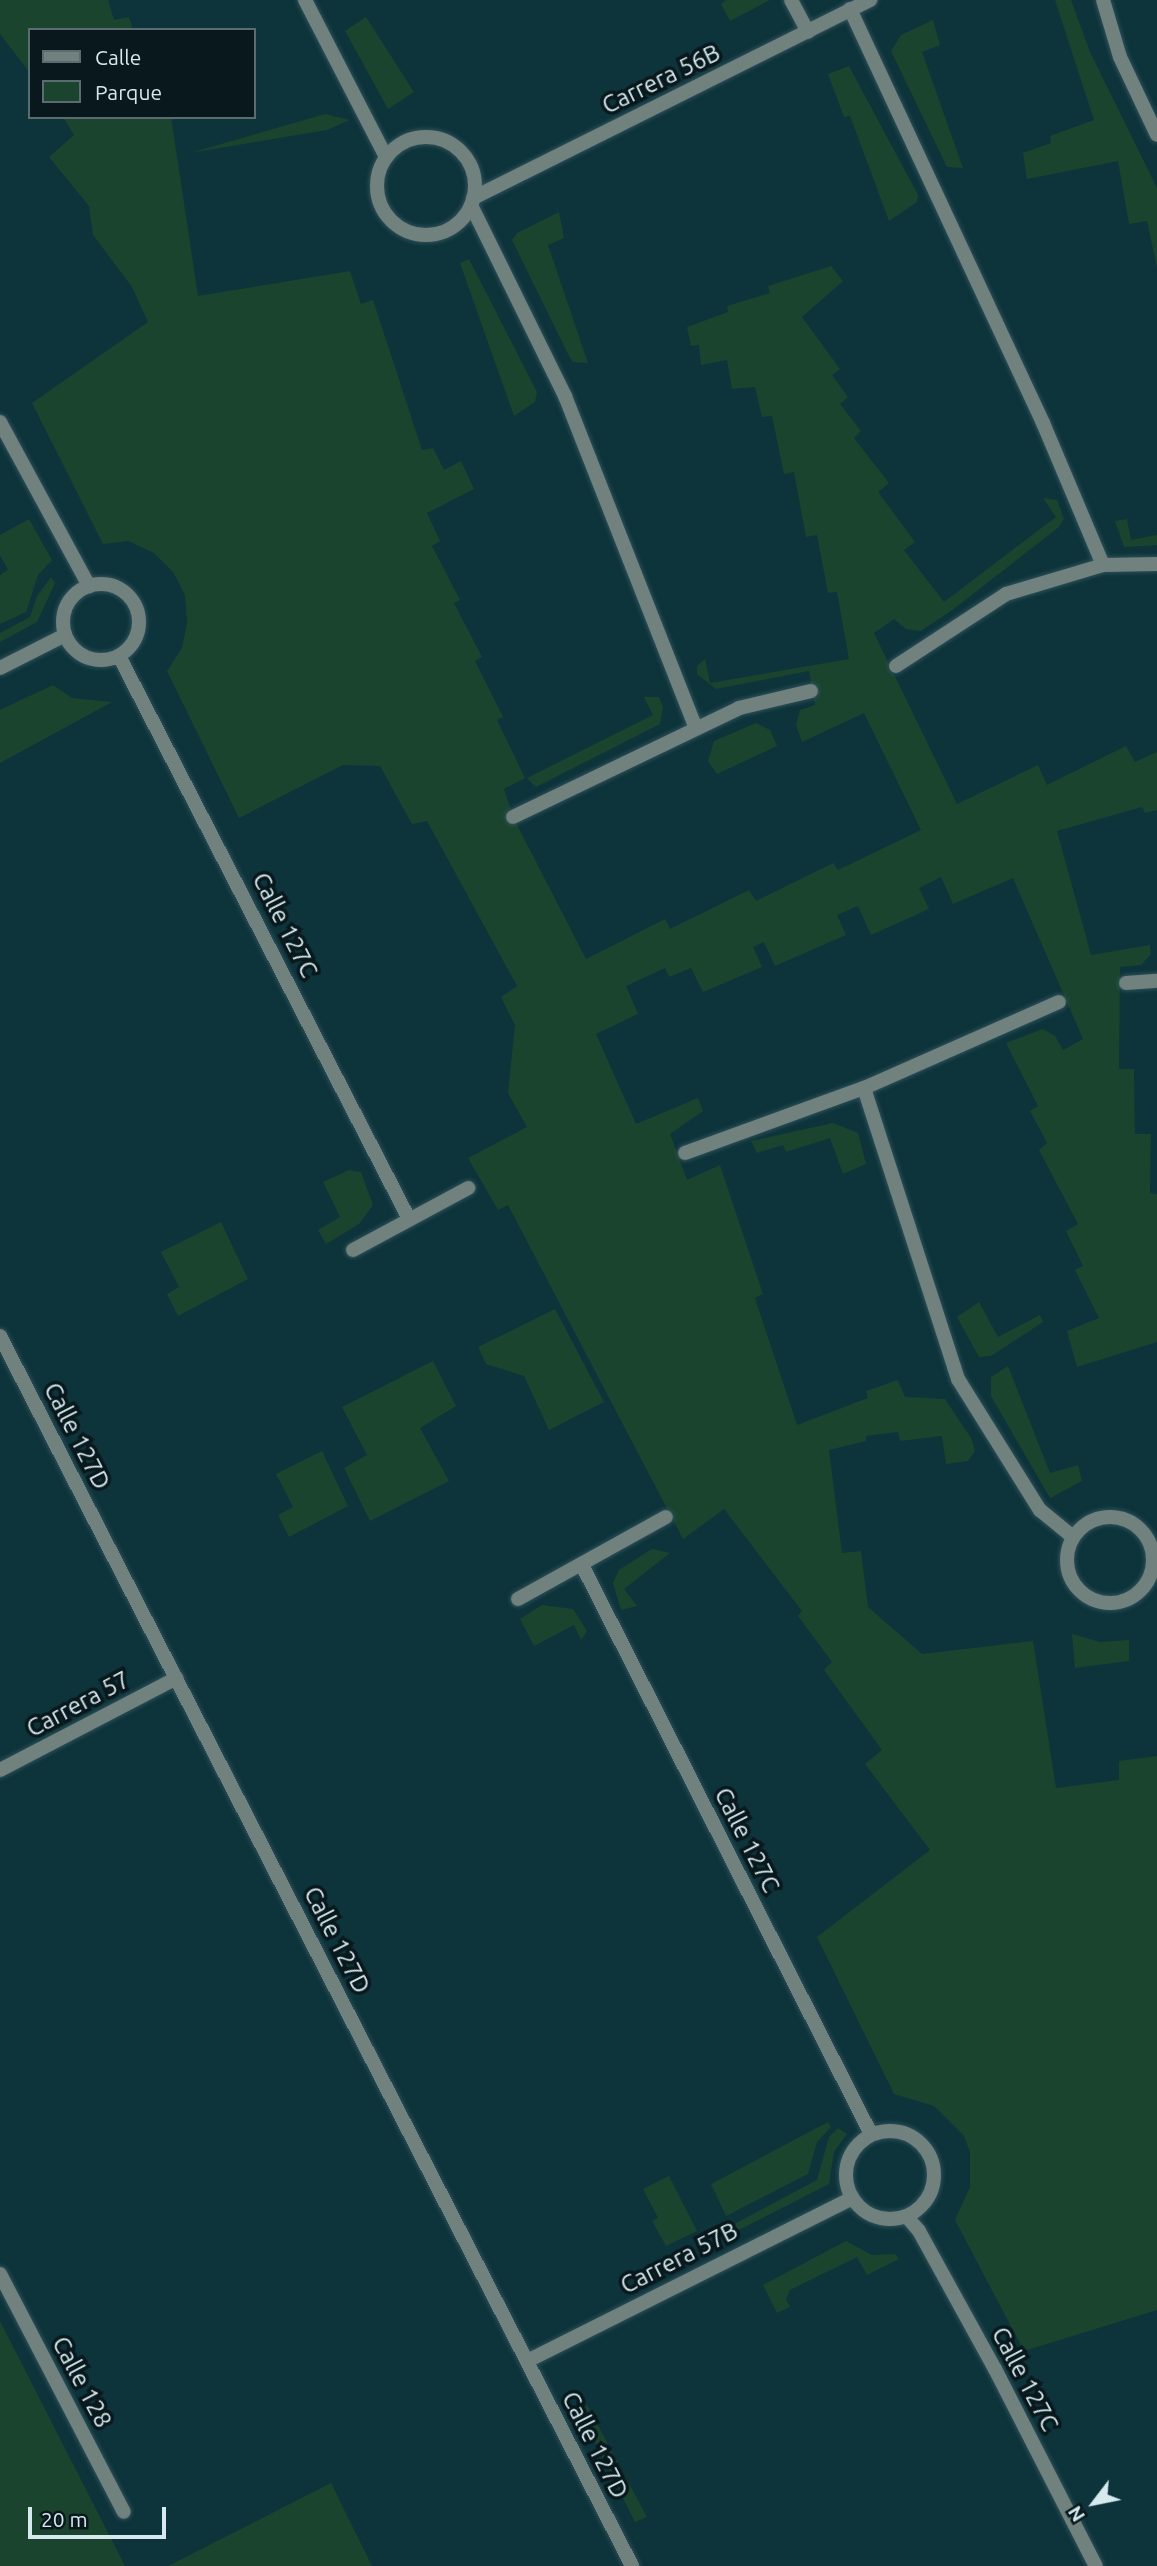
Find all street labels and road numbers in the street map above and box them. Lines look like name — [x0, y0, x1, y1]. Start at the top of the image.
street label: Carrera 56B — [597, 38, 725, 120]
street label: Calle 127C — [246, 868, 324, 982]
street label: Calle 127D — [38, 1378, 116, 1494]
street label: Carrera 57 — [22, 1665, 134, 1743]
street label: Calle 127C — [708, 1783, 786, 1897]
street label: Calle 127D — [298, 1882, 376, 1998]
street label: Carrera 57B — [616, 2216, 742, 2300]
street label: Calle 127C — [986, 2322, 1064, 2436]
street label: Calle 128 — [46, 2332, 118, 2432]
street label: Calle 127D — [556, 2387, 634, 2503]

